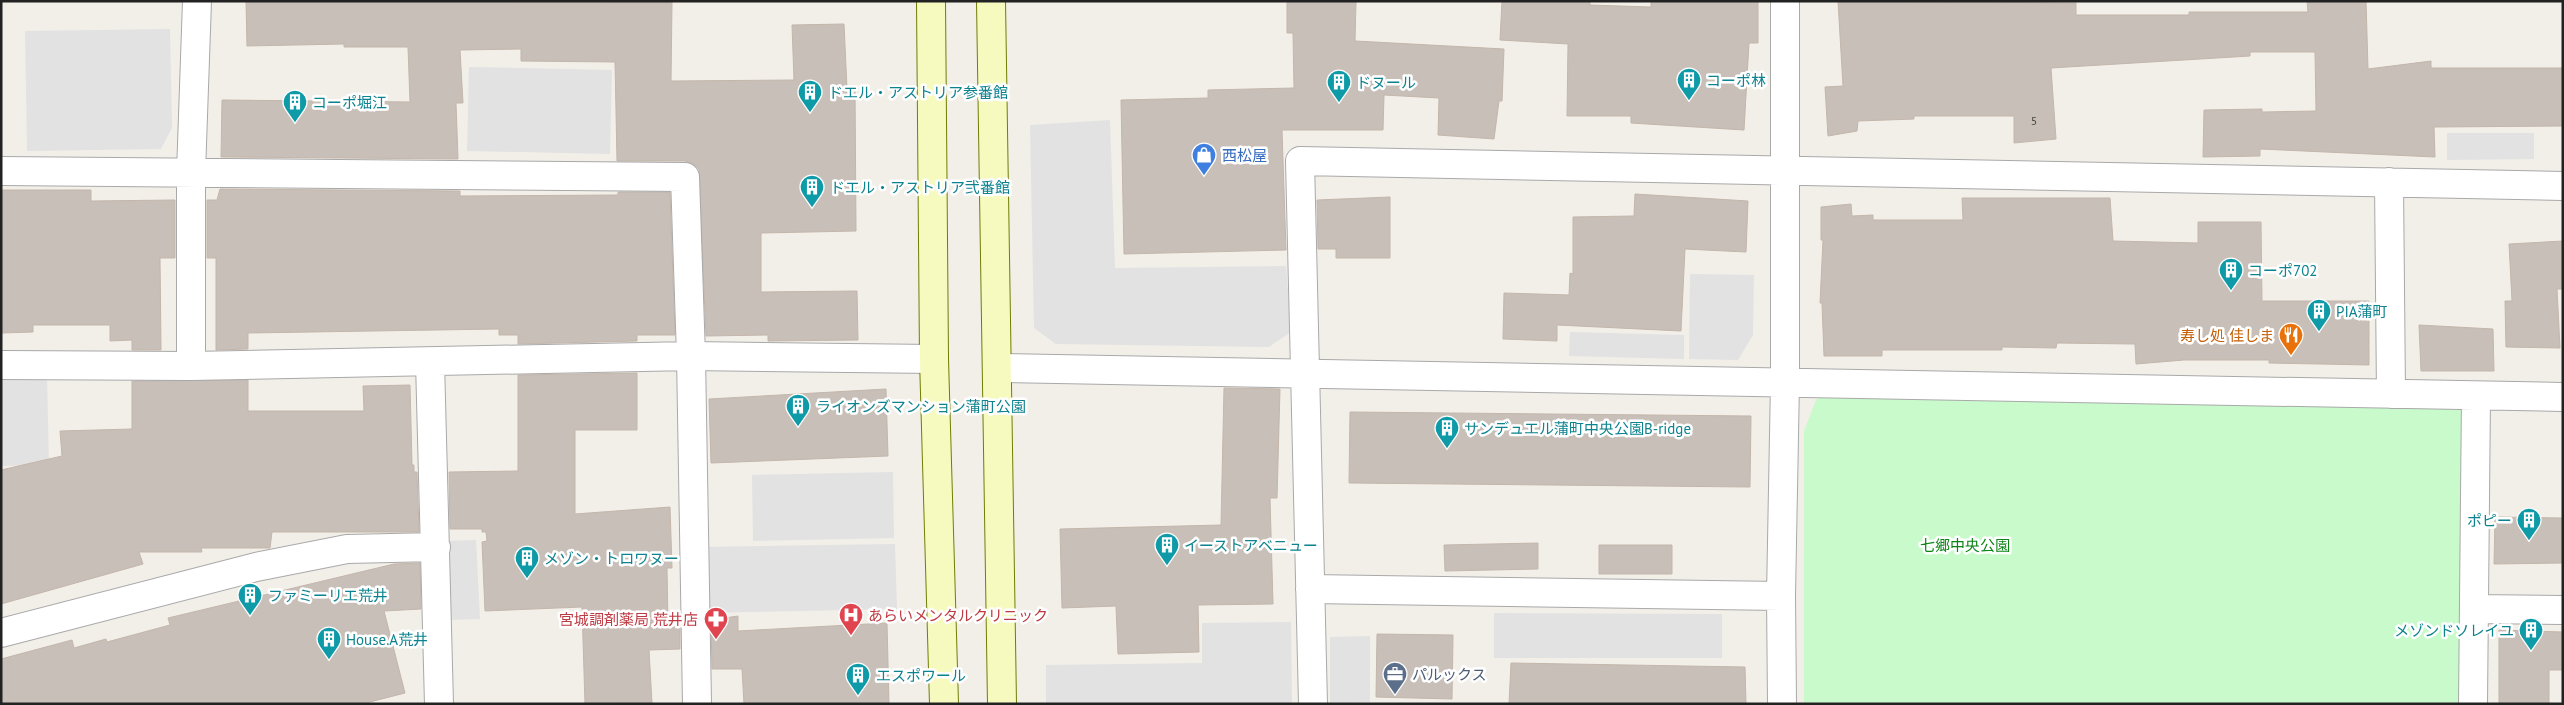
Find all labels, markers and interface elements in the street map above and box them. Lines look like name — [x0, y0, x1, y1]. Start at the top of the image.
building icon: コーポ林 — [1676, 67, 1702, 101]
building icon: ドヌール — [1326, 69, 1352, 103]
place label: コーポ林 — [1706, 71, 1766, 90]
place label: ドヌール — [1356, 73, 1416, 92]
building icon: ドエル・アストリア参番館 — [797, 79, 823, 113]
place label: ドエル・アストリア参番館 — [828, 83, 1008, 102]
building icon: コーポ堀江 — [282, 89, 308, 123]
place label: コーポ堀江 — [312, 93, 387, 112]
house number: 5 — [2031, 113, 2037, 128]
shop icon: 西松屋 — [1191, 142, 1217, 176]
place label: 西松屋 — [1222, 146, 1267, 165]
building icon: ドエル・アストリア弐番館 — [799, 174, 825, 208]
place label: ドエル・アストリア弐番館 — [830, 178, 1010, 197]
building icon: コーポ702 — [2218, 257, 2244, 291]
place label: コーポ702 — [2248, 261, 2318, 280]
building icon: PIA蒲町 — [2306, 298, 2332, 332]
place label: PIA蒲町 — [2336, 302, 2388, 321]
restaurant icon: 寿し処 佳しま — [2278, 322, 2304, 356]
place label: 寿し処 佳しま — [2180, 326, 2274, 345]
building icon: ライオンズマンション蒲町公園 — [785, 393, 811, 427]
place label: ライオンズマンション蒲町公園 — [816, 397, 1026, 416]
building icon: サンデュエル蒲町中央公園B-ridge — [1434, 415, 1460, 449]
place label: サンデュエル蒲町中央公園B-ridge — [1464, 419, 1691, 438]
building icon: ポピー — [2516, 507, 2542, 541]
place label: ポピー — [2467, 511, 2512, 530]
building icon: イーストアベニュー — [1154, 532, 1180, 566]
place label: イーストアベニュー — [1184, 536, 1318, 555]
park label: 七郷中央公園 — [1920, 536, 2010, 555]
building icon: メゾン・トロワヌー — [514, 545, 540, 579]
place label: メゾン・トロワヌー — [544, 549, 679, 568]
building icon: ファミーリエ荒井 — [237, 582, 263, 616]
place label: ファミーリエ荒井 — [268, 586, 388, 605]
hospital icon: あらいメンタルクリニック — [838, 602, 864, 636]
pharmacy icon: 宮城調剤薬局 荒井店 — [703, 606, 729, 640]
place label: あらいメンタルクリニック — [868, 606, 1048, 625]
place label: 宮城調剤薬局 荒井店 — [559, 610, 698, 629]
building icon: メゾンドソレイユ — [2518, 617, 2544, 651]
place label: メゾンドソレイユ — [2394, 621, 2514, 640]
building icon: House.A荒井 — [316, 626, 342, 660]
place label: House.A荒井 — [346, 630, 428, 649]
office icon: パルックス — [1382, 661, 1408, 695]
building icon: エスポワール — [845, 662, 871, 696]
place label: パルックス — [1412, 665, 1487, 684]
place label: エスポワール — [876, 666, 966, 685]

